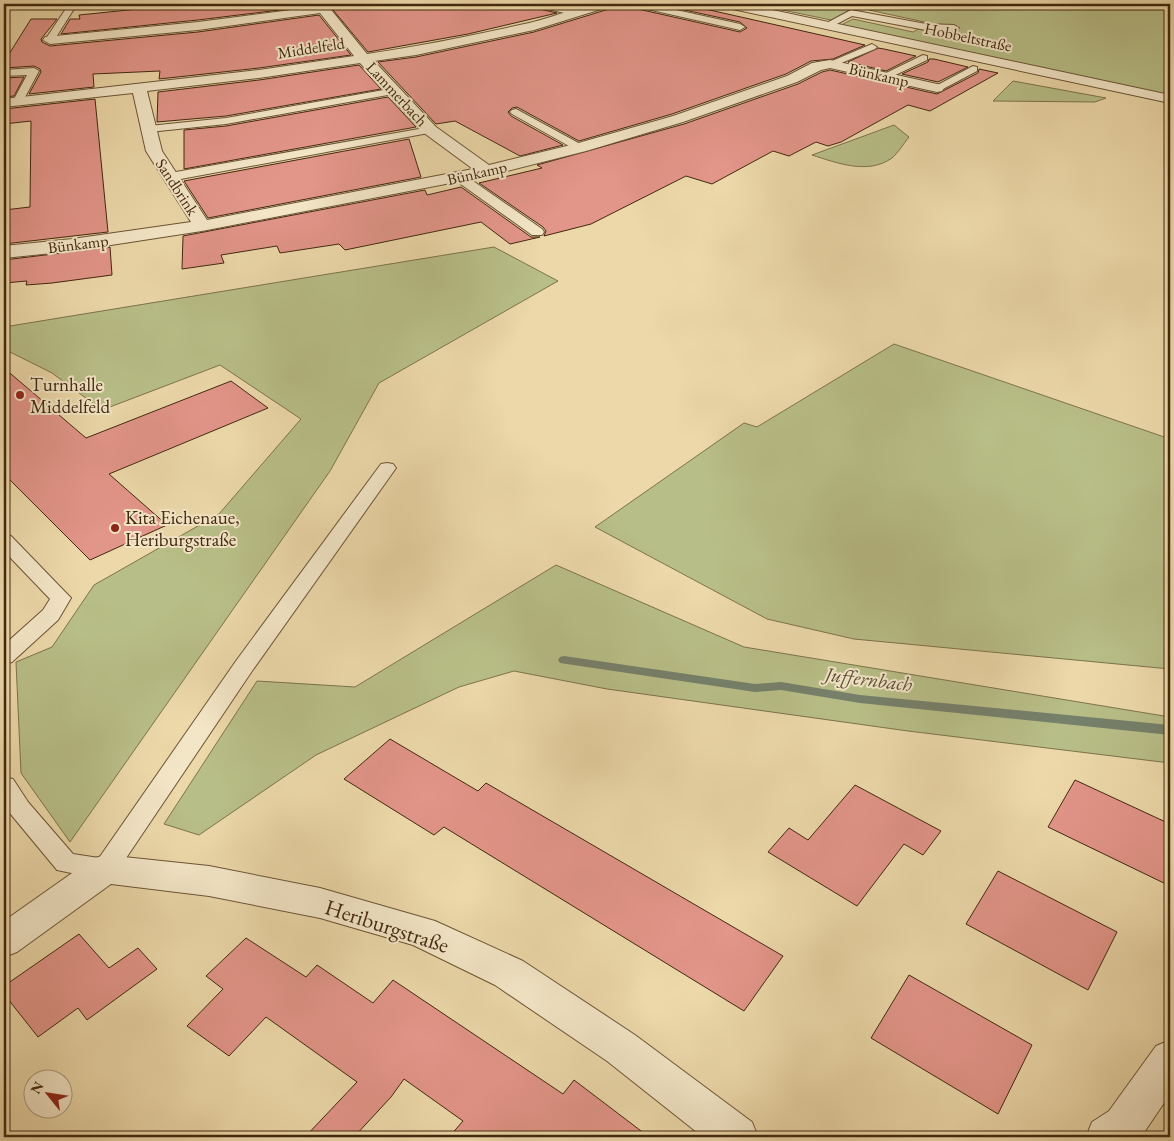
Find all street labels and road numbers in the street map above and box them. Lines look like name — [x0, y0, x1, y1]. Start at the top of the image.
street label: Hobbeltstraße — [922, 18, 1014, 56]
street label: Middelfeld — [276, 32, 347, 64]
street label: Lammerbach — [362, 57, 432, 131]
street label: Bünkamp — [847, 58, 911, 92]
street label: Sandbrink — [151, 155, 203, 220]
street label: Bünkamp — [445, 156, 509, 190]
street label: Bünkamp — [46, 230, 110, 258]
street label: Heriburgstraße — [321, 892, 453, 960]

